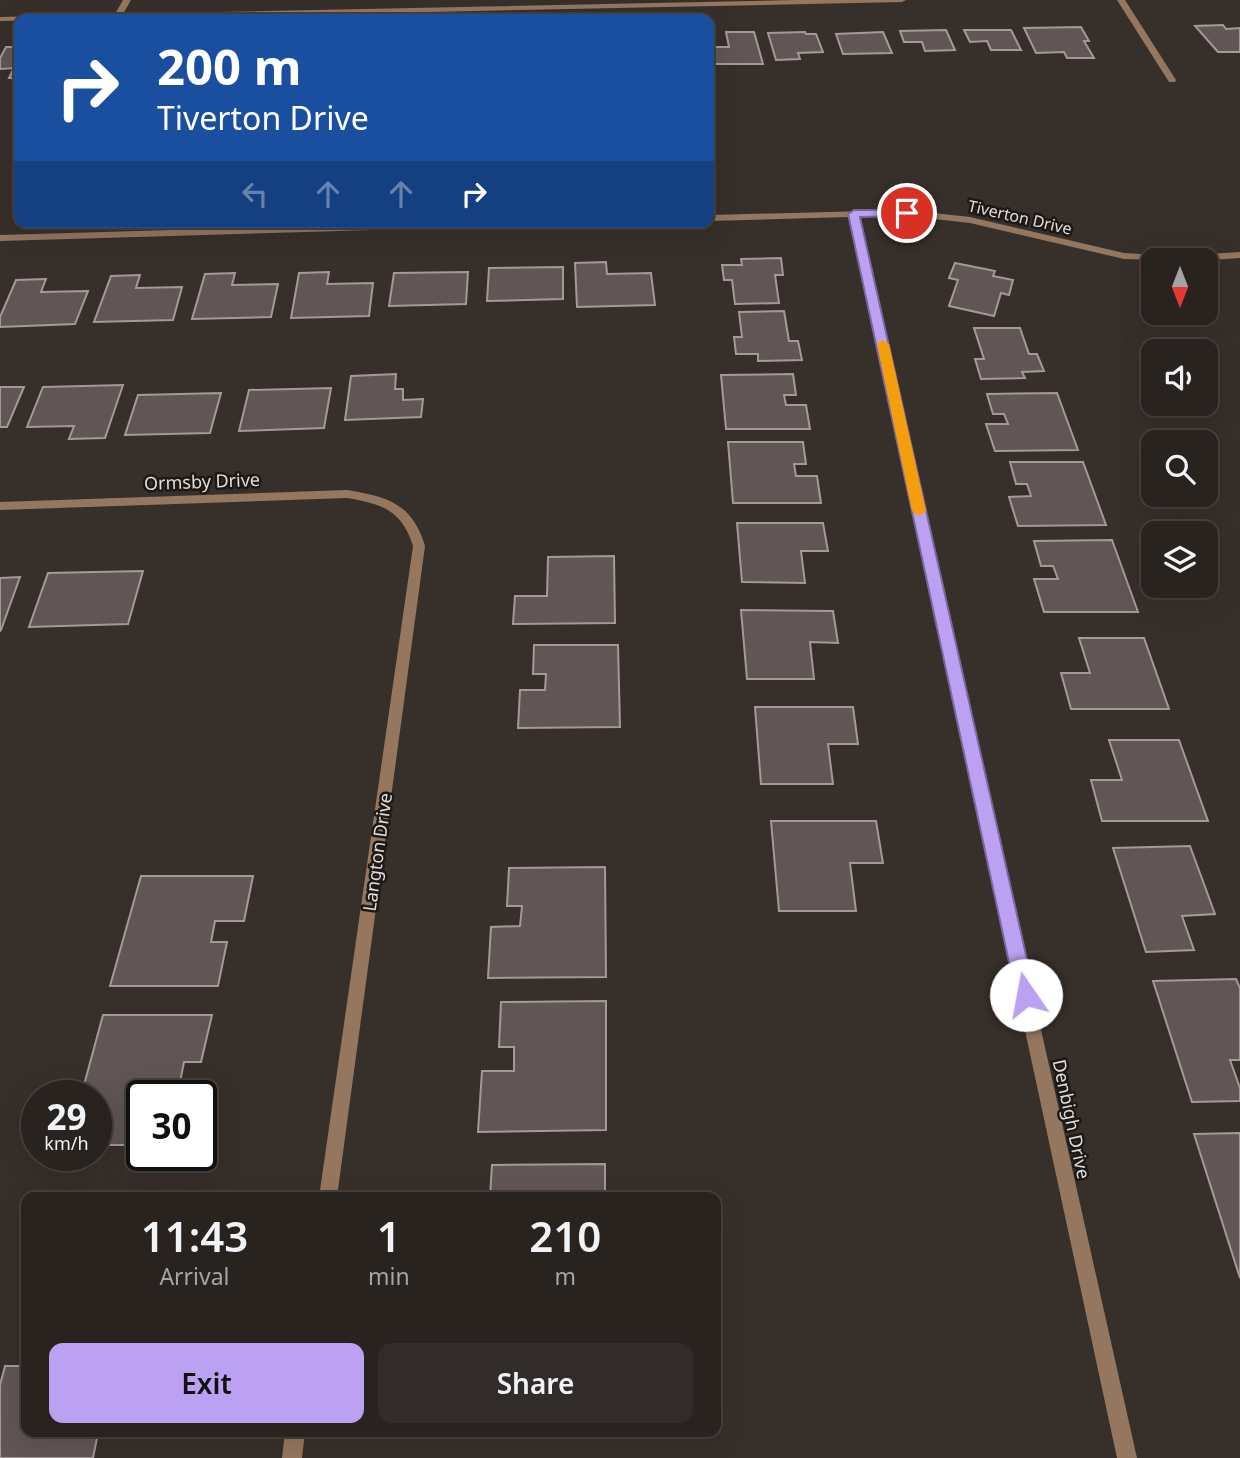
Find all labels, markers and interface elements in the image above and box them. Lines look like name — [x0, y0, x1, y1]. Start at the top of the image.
text: 200 m — [157, 33, 302, 99]
icon: right — [42, 42, 133, 133]
text: Tiverton Drive — [157, 96, 369, 139]
icon: left — [236, 175, 274, 213]
icon: ahead — [309, 175, 347, 213]
icon: ahead — [382, 175, 420, 213]
icon: right — [455, 175, 493, 213]
pin — [877, 183, 937, 243]
icon: arrive — [888, 194, 926, 232]
street label: Tiverton Drive — [966, 194, 1074, 240]
north arrow — [1141, 248, 1218, 326]
map controls — [1141, 248, 1218, 598]
button: sound — [1141, 339, 1218, 416]
button: search — [1141, 430, 1218, 507]
street label: Ormsby Drive — [144, 467, 260, 495]
button: layers — [1141, 521, 1218, 598]
street label: Langton Drive — [357, 791, 397, 913]
position arrow — [989, 958, 1063, 1032]
street label: Denbigh Drive — [1048, 1057, 1096, 1181]
speed limit sign: 30 — [126, 1080, 217, 1171]
text: 29 — [46, 1093, 87, 1140]
text: km/h — [44, 1131, 89, 1155]
text: 11:43 — [141, 1207, 248, 1264]
text: 1 — [377, 1207, 401, 1264]
text: 210 — [529, 1207, 601, 1264]
text: Arrival — [159, 1260, 230, 1292]
text: min — [368, 1260, 410, 1292]
text: m — [555, 1260, 576, 1292]
button: Exit — [49, 1343, 364, 1423]
button: Share — [378, 1343, 693, 1423]

